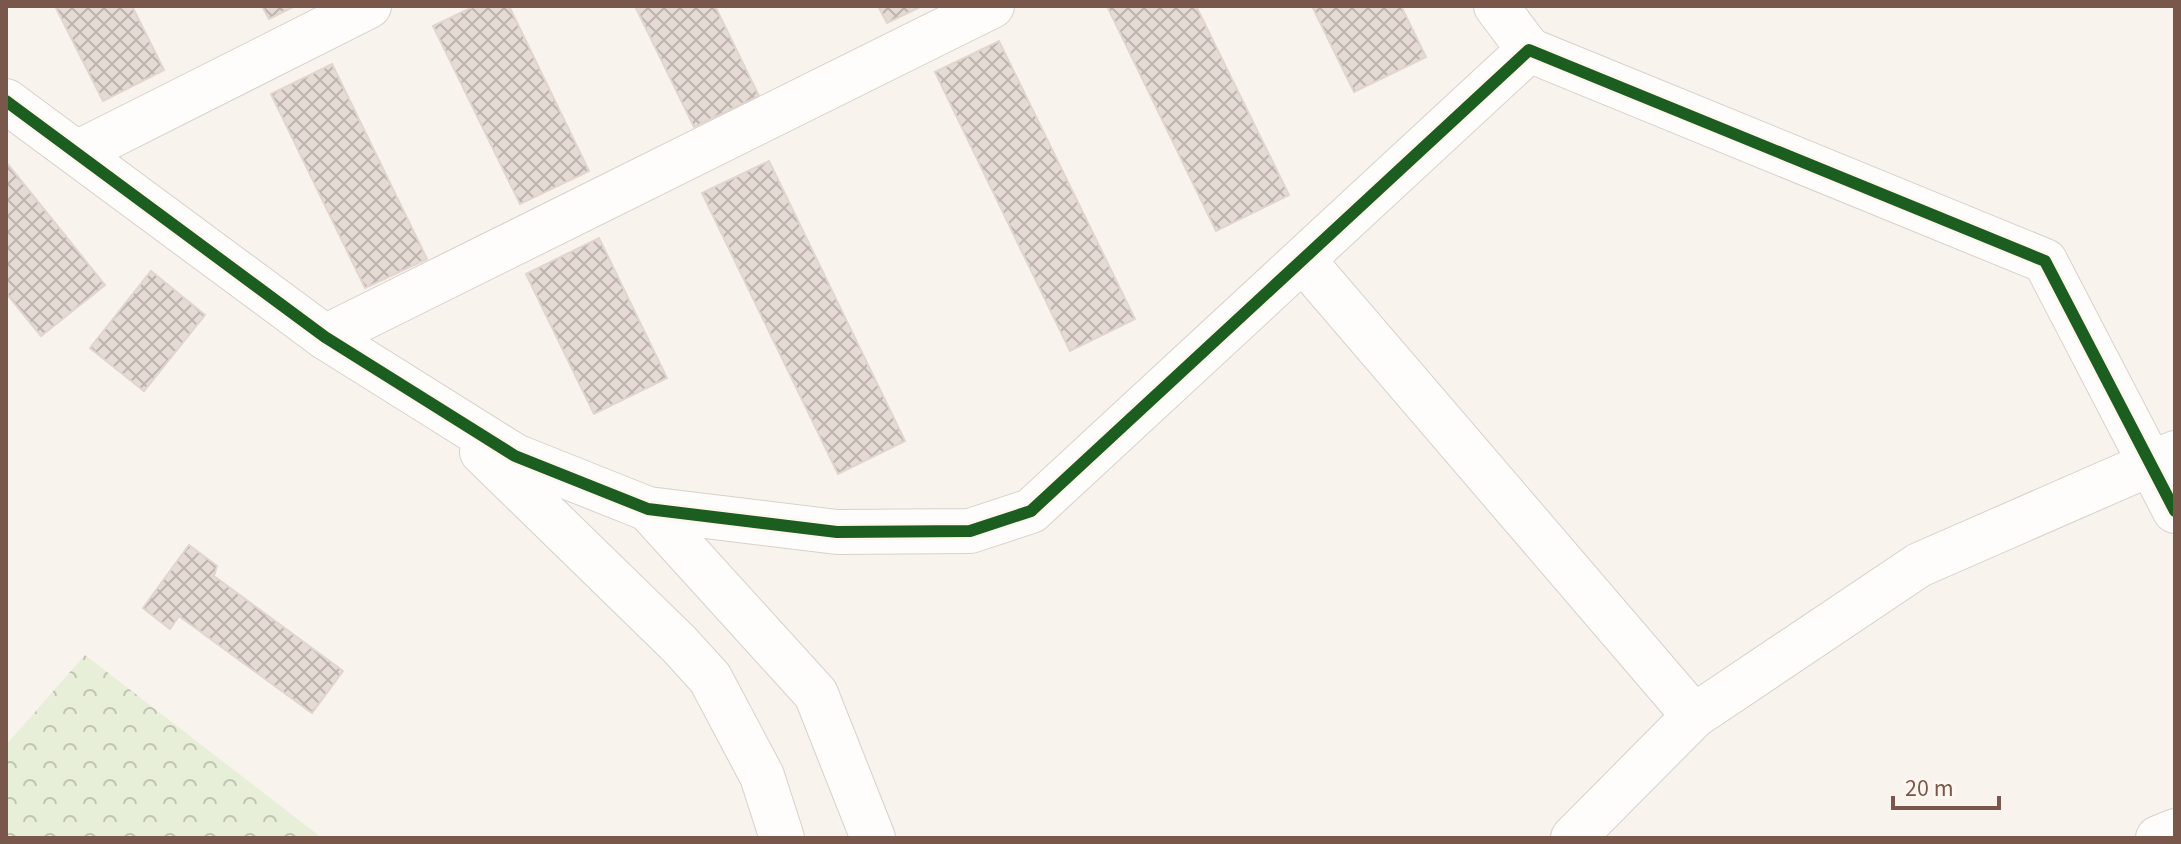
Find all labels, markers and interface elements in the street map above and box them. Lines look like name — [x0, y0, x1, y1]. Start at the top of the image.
scale bar — [1893, 760, 1999, 810]
text: 20 m — [1905, 771, 1954, 806]

